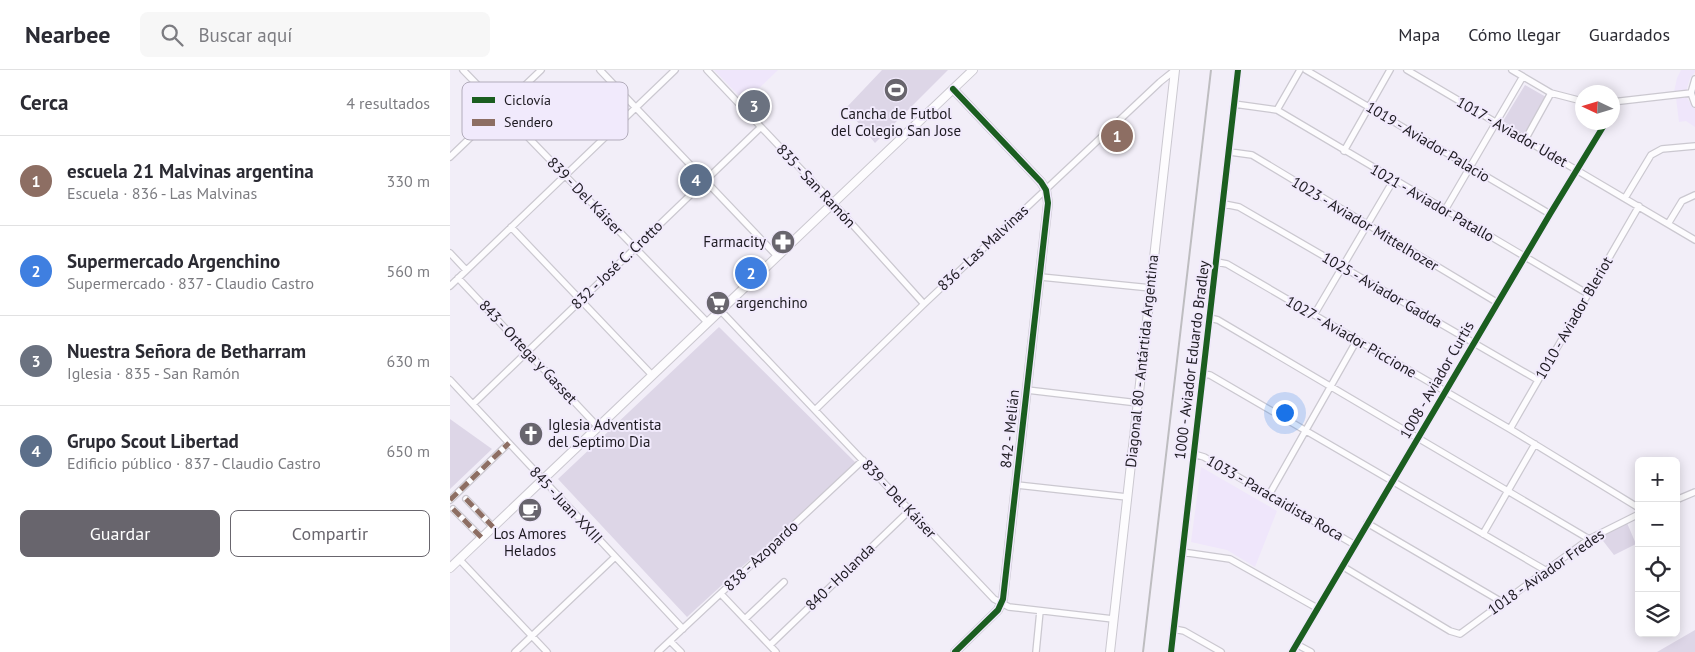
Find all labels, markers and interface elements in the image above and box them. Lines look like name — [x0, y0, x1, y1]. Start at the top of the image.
search box — [140, 12, 490, 57]
text: Nearbee — [25, 19, 110, 50]
icon: search — [158, 21, 186, 49]
text: Buscar aquí — [198, 23, 292, 47]
text: Mapa — [1398, 23, 1440, 46]
text: Cómo llegar — [1468, 23, 1561, 46]
text: Guardados — [1589, 23, 1670, 46]
sports icon: Cancha de Futbol del Colegio San Jose — [883, 77, 909, 103]
legend — [462, 82, 628, 140]
north arrow — [1575, 85, 1620, 130]
pin: 3 — [738, 87, 770, 125]
text: Cerca — [20, 89, 69, 116]
text: Ciclovía — [504, 91, 551, 109]
street label: 1017 - Aviador Udet — [1453, 92, 1571, 171]
text: 4 resultados — [346, 93, 430, 113]
street label: 1019 - Aviador Palacio — [1363, 97, 1494, 186]
place label: Cancha de Futbol del Colegio San Jose — [831, 104, 961, 140]
text: Sendero — [504, 113, 553, 131]
pin: 1 — [1101, 117, 1133, 155]
street label: 835 - San Ramón — [773, 140, 860, 232]
street label: 839 - Del Káiser — [543, 153, 627, 239]
text: escuela 21 Malvinas argentina — [67, 159, 314, 183]
street label: 1021 - Aviador Patallo — [1367, 159, 1498, 246]
pin: 4 — [680, 161, 712, 199]
text: 1 — [31, 171, 41, 191]
text: 330 m — [387, 171, 430, 191]
street label: 1023 - Aviador Mittelhozer — [1288, 172, 1442, 275]
text: Escuela · 836 - Las Malvinas — [67, 183, 257, 203]
street label: 836 - Las Malvinas — [933, 201, 1032, 295]
street label: 832 - José C. Crotto — [567, 216, 666, 313]
pharmacy icon: Farmacity — [770, 229, 796, 255]
place label: Farmacity — [703, 232, 766, 251]
street label: 1025 - Aviador Gadda — [1319, 247, 1446, 332]
text: Supermercado Argenchino — [67, 249, 280, 273]
street label: 1010 - Aviador Bleriot — [1531, 253, 1616, 382]
pin: 2 — [735, 254, 767, 292]
street label: Diagonal 80 - Antártida Argentina — [1121, 254, 1162, 468]
street label: 1000 - Aviador Eduardo Bradley — [1170, 259, 1213, 460]
text: 2 — [31, 261, 41, 281]
text: 560 m — [387, 261, 430, 281]
text: Supermercado · 837 - Claudio Castro — [67, 273, 314, 293]
supermarket icon: argenchino — [705, 290, 731, 316]
street label: 1027 - Aviador Piccione — [1282, 291, 1420, 382]
place label: argenchino — [736, 293, 808, 312]
street label: 843 - Ortega y Gasset — [475, 296, 581, 408]
street label: 1008 - Aviador Curtis — [1395, 318, 1478, 442]
text: Nuestra Señora de Betharram — [67, 339, 306, 363]
text: 3 — [31, 351, 41, 371]
text: 630 m — [387, 351, 430, 371]
text: Iglesia · 835 - San Ramón — [67, 363, 240, 383]
street label: 842 - Melián — [996, 389, 1023, 469]
your location — [1272, 400, 1298, 426]
place label: Iglesia Adventista del Septimo Dia — [548, 415, 661, 451]
church icon: Iglesia Adventista del Septimo Dia — [518, 421, 544, 447]
text: Grupo Scout Libertad — [67, 429, 239, 453]
text: 4 — [31, 441, 41, 461]
text: 650 m — [387, 441, 430, 461]
street label: 1033 - Paracaidista Roca — [1203, 451, 1347, 545]
text: Edificio público · 837 - Claudio Castro — [67, 453, 321, 473]
street label: 839 - Del Káiser — [858, 455, 941, 542]
map controls — [1635, 457, 1680, 637]
button: + — [1635, 457, 1680, 502]
street label: 845 - Juan XXIII — [526, 462, 607, 547]
cafe icon: Los Amores Helados — [517, 497, 543, 523]
button: − — [1635, 502, 1680, 547]
button: Guardar — [20, 510, 220, 557]
button: Compartir — [230, 510, 430, 557]
street label: 838 - Azopardo — [720, 516, 802, 595]
place label: Los Amores Helados — [494, 524, 566, 560]
street label: 1018 - Aviador Fredes — [1484, 524, 1608, 619]
street label: 840 - Holanda — [801, 539, 878, 614]
button: locate — [1635, 547, 1680, 592]
button: layers — [1635, 592, 1680, 637]

